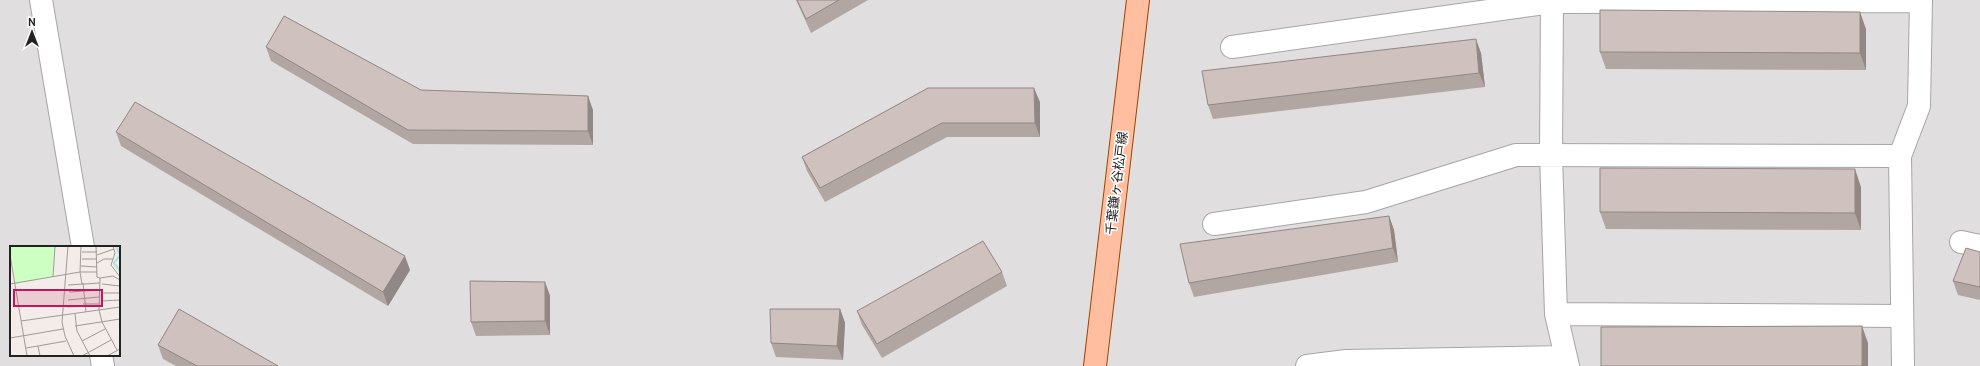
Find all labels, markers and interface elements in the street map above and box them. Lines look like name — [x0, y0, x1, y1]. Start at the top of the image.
north arrow — [12, 12, 52, 52]
text: N — [28, 15, 36, 29]
street label: 千葉鎌ヶ谷松戸線 — [1102, 130, 1130, 236]
inset map — [10, 246, 120, 356]

